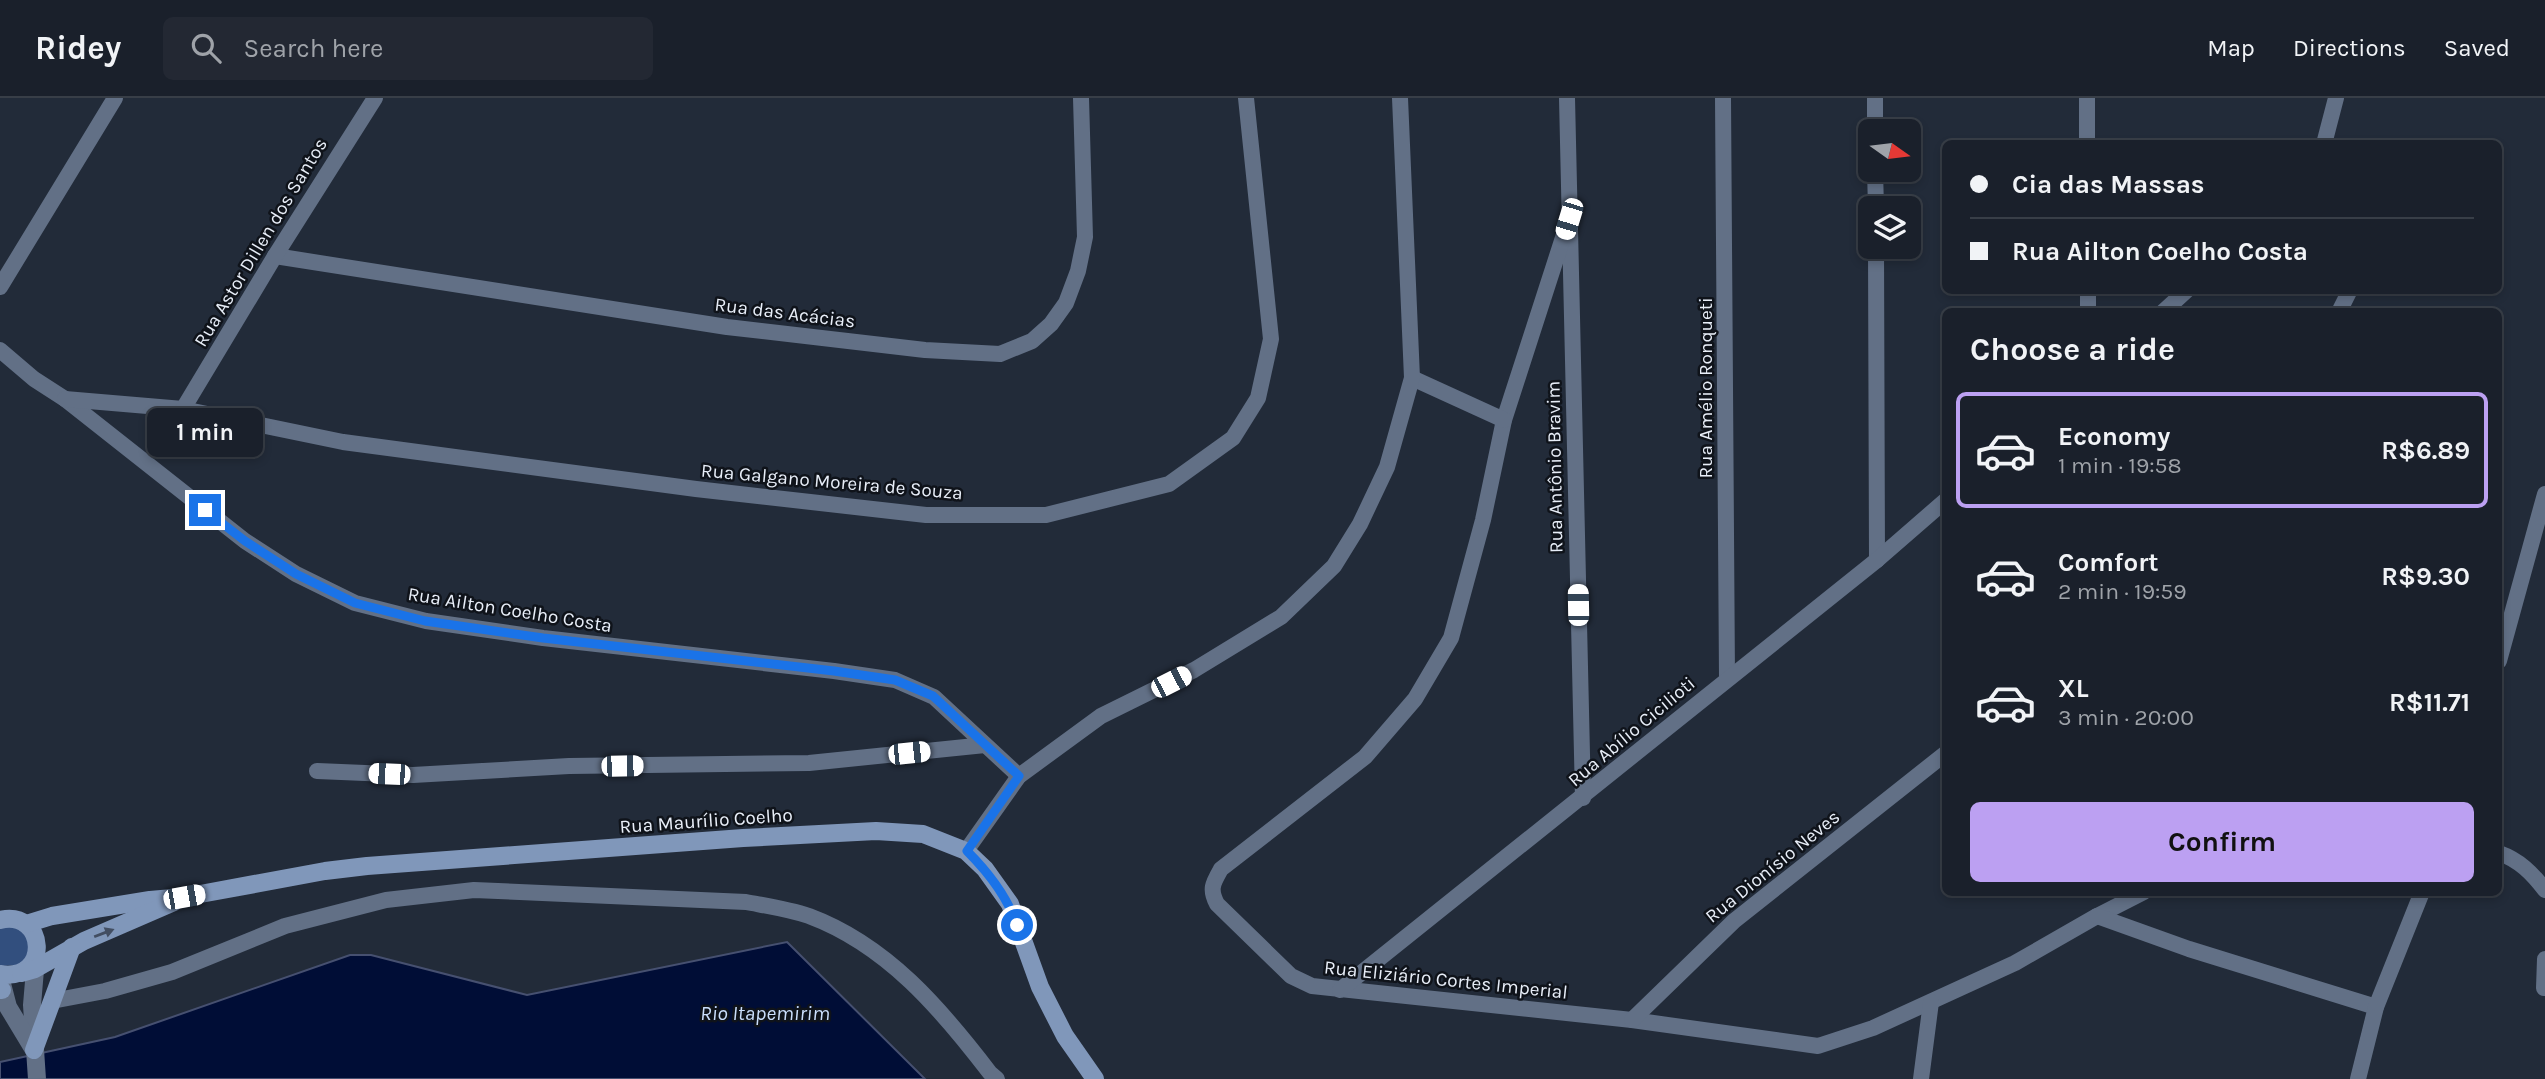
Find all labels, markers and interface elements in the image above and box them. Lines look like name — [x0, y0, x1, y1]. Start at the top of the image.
search box — [163, 17, 653, 80]
text: Ridey — [35, 29, 121, 67]
icon: search — [187, 29, 225, 67]
text: Search here — [243, 33, 383, 64]
text: Map — [2207, 34, 2255, 62]
text: Directions — [2293, 34, 2406, 62]
text: Saved — [2444, 34, 2510, 62]
north arrow — [1858, 119, 1922, 182]
map controls — [1858, 119, 1921, 259]
street label: Rua Astor Dillen dos Santos — [190, 134, 332, 351]
text: Cia das Massas — [2012, 169, 2205, 200]
car — [1553, 196, 1586, 242]
button: layers — [1858, 196, 1921, 259]
text: Rua Ailton Coelho Costa — [2012, 236, 2308, 267]
street label: Rua das Acácias — [713, 293, 856, 333]
street label: Rua Amélio Ronqueti — [1695, 297, 1717, 479]
text: Choose a ride — [1970, 331, 2175, 368]
street label: Rua Antônio Bravim — [1542, 381, 1568, 553]
callout: 1 min — [147, 408, 263, 458]
text: 1 min — [176, 419, 234, 446]
icon: car — [1974, 419, 2037, 482]
text: Economy — [2058, 421, 2170, 452]
text: R$6.89 — [2381, 435, 2470, 466]
text: 1 min · 19:58 — [2058, 452, 2182, 479]
street label: Rua Galgano Moreira de Souza — [700, 460, 964, 504]
route end — [189, 494, 221, 526]
icon: car — [1974, 545, 2037, 608]
text: Comfort — [2058, 547, 2159, 578]
text: R$9.30 — [2381, 561, 2470, 592]
text: 2 min · 19:59 — [2058, 578, 2187, 605]
street label: Rua Ailton Coelho Costa — [406, 583, 614, 637]
car — [1568, 584, 1589, 626]
car — [1148, 663, 1195, 701]
icon: car — [1974, 671, 2037, 734]
street label: Rua Abílio Cicilioti — [1564, 672, 1700, 791]
text: XL — [2058, 673, 2089, 704]
text: R$11.71 — [2389, 687, 2470, 718]
text: 3 min · 20:00 — [2058, 704, 2194, 731]
car — [888, 740, 931, 766]
car — [601, 755, 644, 777]
car — [368, 763, 411, 785]
button: Confirm — [1970, 802, 2474, 882]
street label: Rua Maurílio Coelho — [619, 804, 793, 838]
street label: Rua Dionísio Neves — [1701, 806, 1844, 928]
car — [162, 883, 207, 911]
route start — [1001, 909, 1033, 941]
one-way arrow — [94, 927, 115, 938]
street label: Rua Eliziário Cortes Imperial — [1323, 956, 1569, 1004]
water label: Rio Itapemirim — [700, 1001, 830, 1025]

